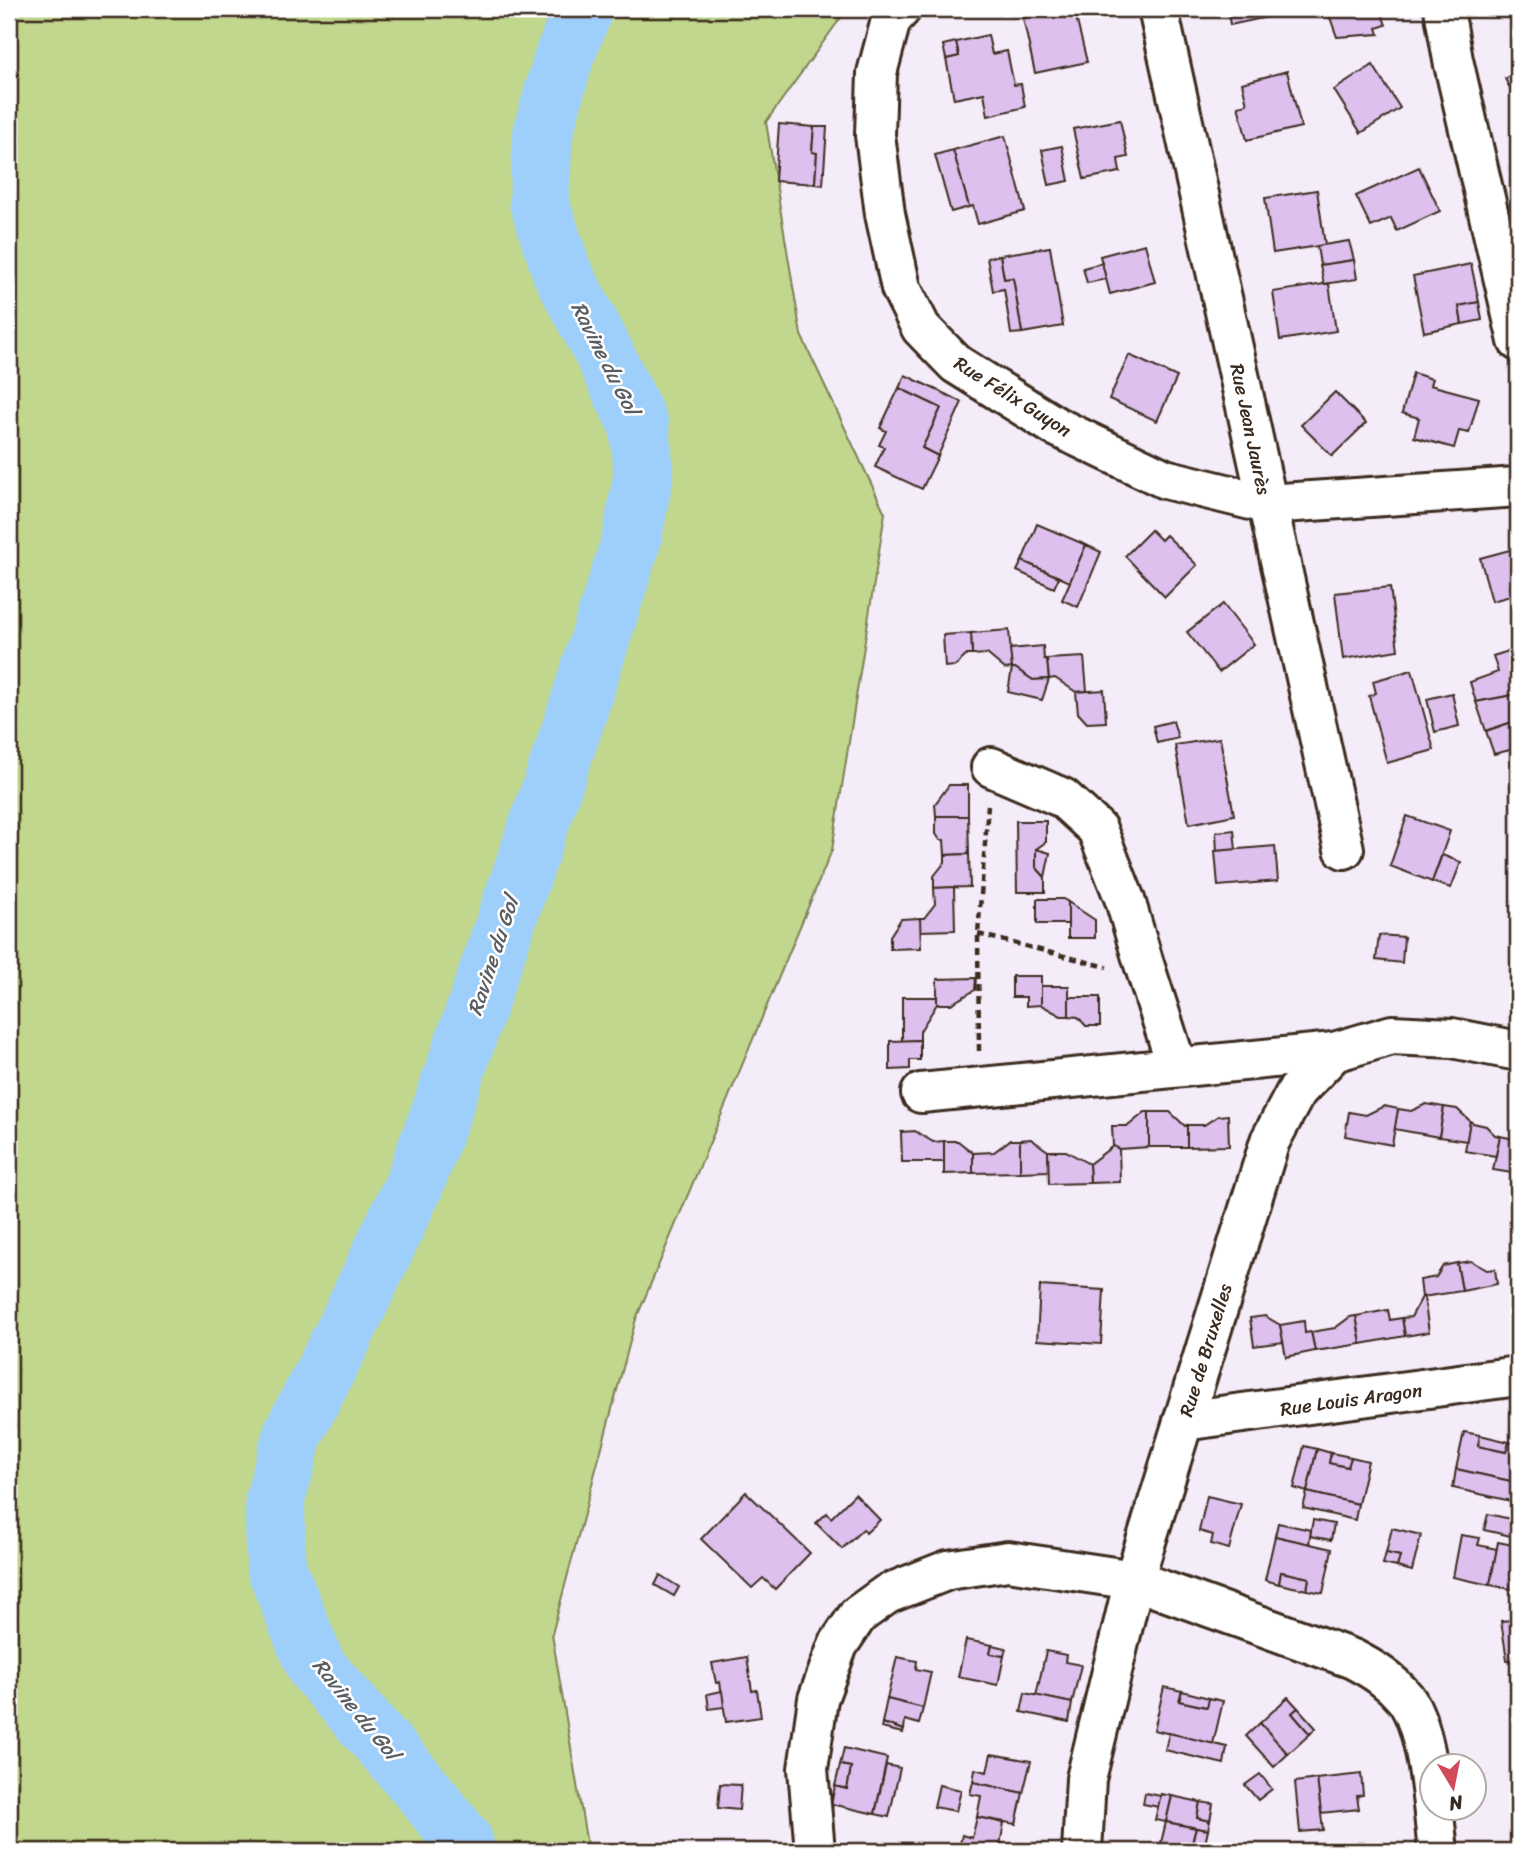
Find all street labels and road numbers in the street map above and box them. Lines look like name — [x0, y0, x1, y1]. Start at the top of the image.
street label: Rue Félix Guyon — [947, 347, 1078, 446]
street label: Rue Jean Jaurès — [1221, 361, 1281, 498]
street label: Rue de Bruxelles — [1170, 1279, 1241, 1421]
street label: Rue Louis Aragon — [1278, 1373, 1424, 1426]

